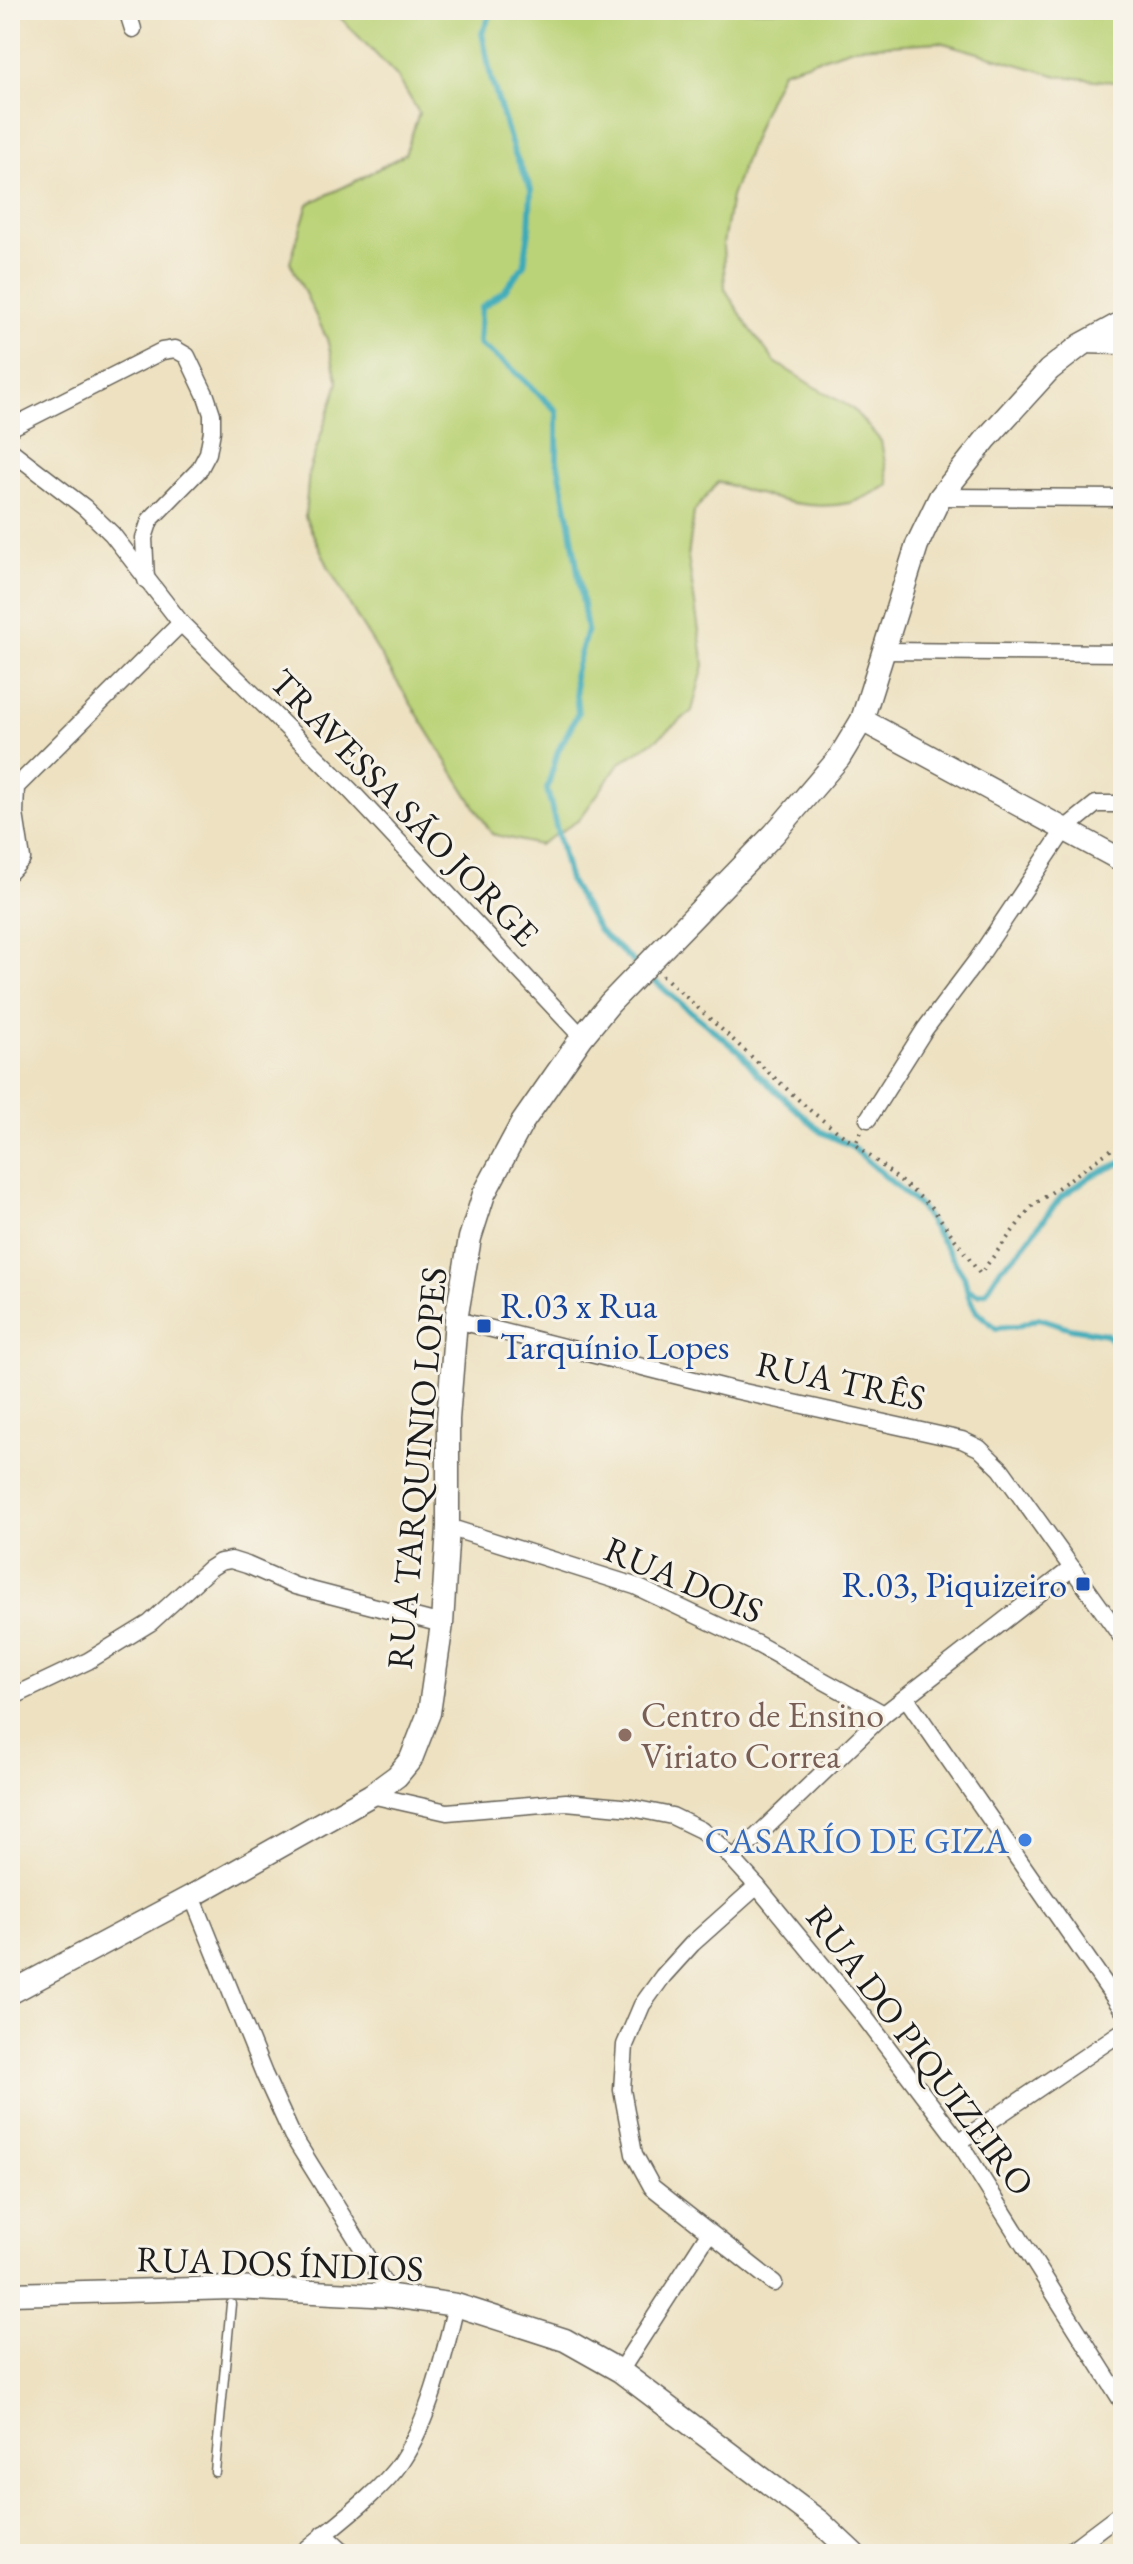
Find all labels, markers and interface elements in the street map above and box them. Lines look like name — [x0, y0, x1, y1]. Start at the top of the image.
street label: TRAVESSA SÃO JORGE — [260, 659, 549, 956]
street label: RUA TARQUINIO LOPES — [376, 1265, 457, 1671]
place label: R.03 x Rua Tarquínio Lopes — [500, 1282, 729, 1370]
marker: R.03 x Rua Tarquínio Lopes — [475, 1317, 493, 1335]
street label: RUA TRÊS — [752, 1340, 930, 1421]
street label: RUA DOIS — [597, 1525, 770, 1634]
place label: R.03, Piquizeiro — [841, 1561, 1067, 1608]
marker: R.03, Piquizeiro — [1074, 1575, 1092, 1593]
place label: Centro de Ensino Viriato Correa — [641, 1691, 884, 1779]
marker: Centro de Ensino Viriato Correa — [616, 1726, 634, 1744]
place label: CASARÍO DE GIZA — [705, 1817, 1010, 1864]
marker: CASARÍO DE GIZA — [1016, 1831, 1034, 1849]
street label: RUA DO PIQUIZEIRO — [796, 1896, 1045, 2205]
street label: RUA DOS ÍNDIOS — [136, 2235, 424, 2292]

